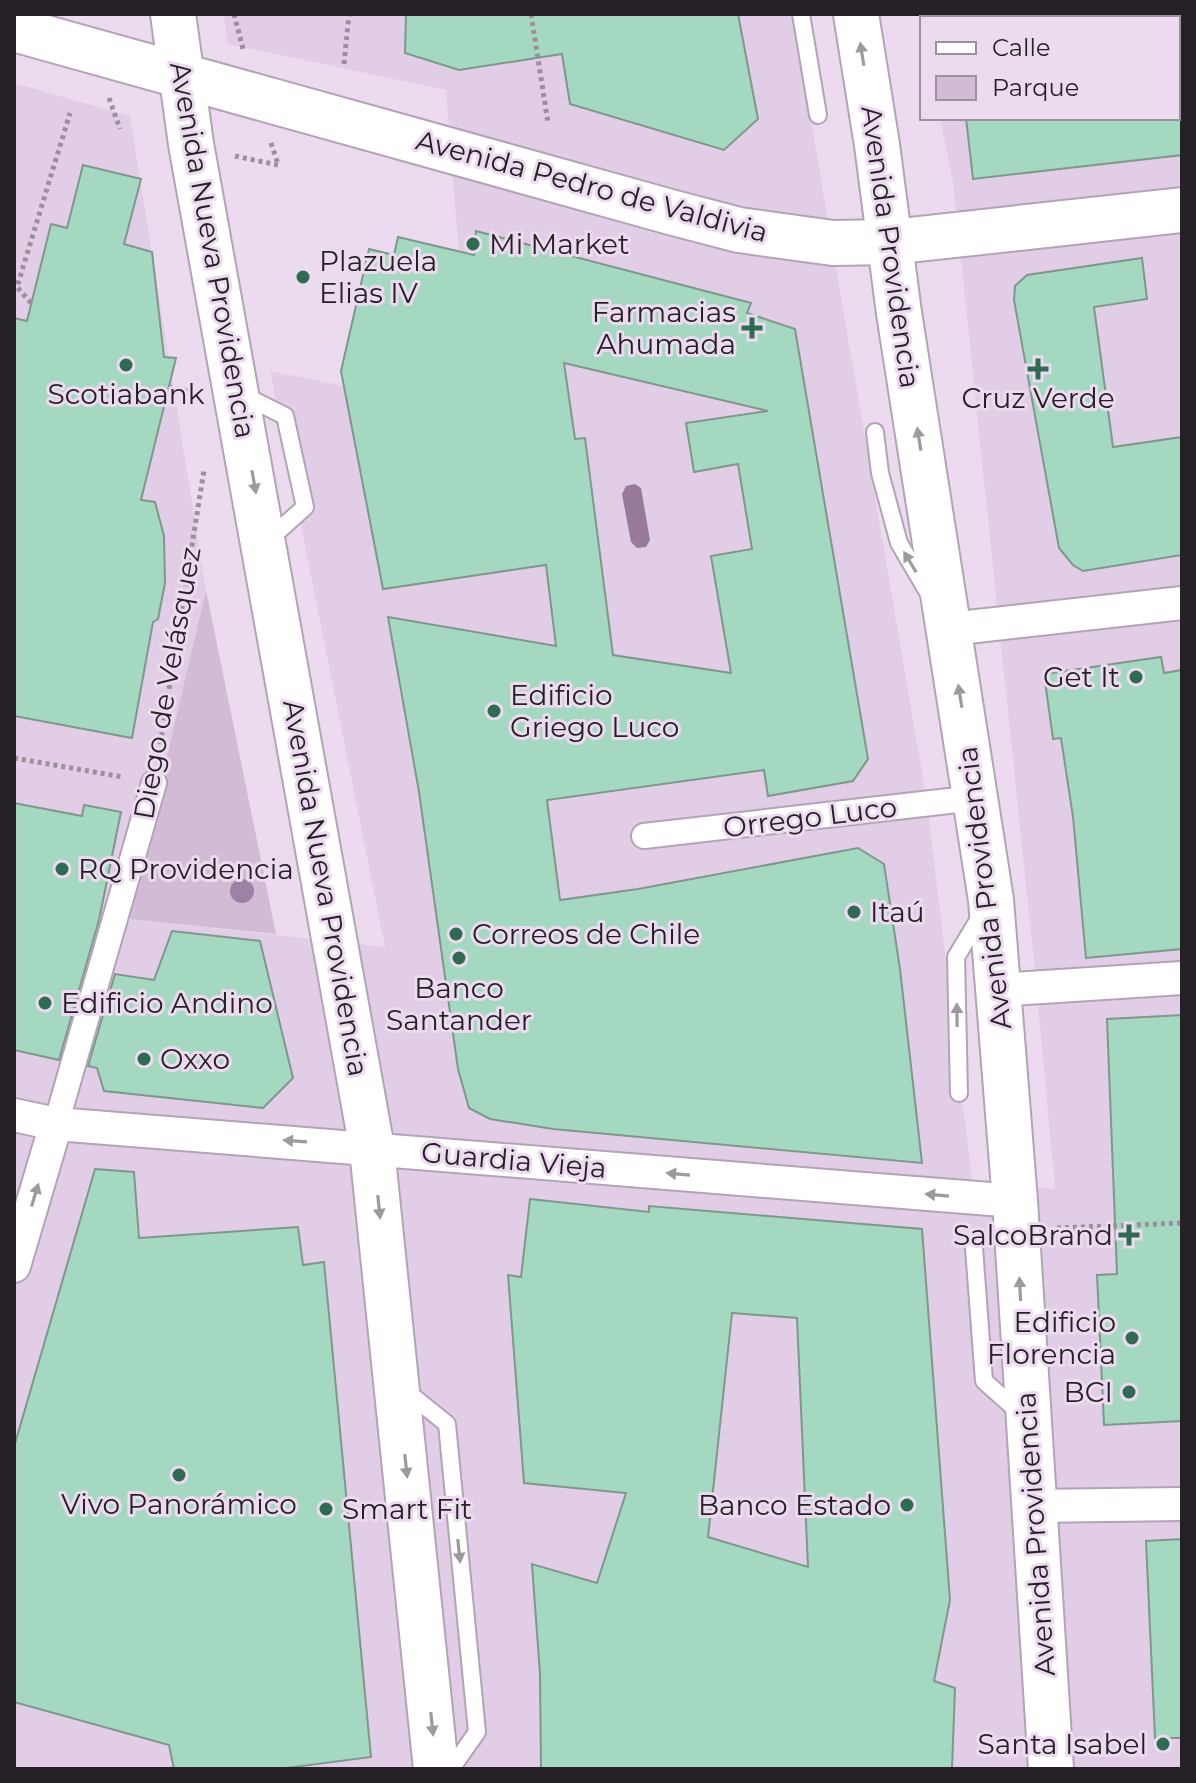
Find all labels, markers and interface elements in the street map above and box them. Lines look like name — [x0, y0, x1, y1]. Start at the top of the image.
legend — [920, 16, 1180, 120]
text: Calle — [992, 33, 1050, 62]
one-way arrow — [856, 42, 868, 67]
street label: Avenida Nueva Providencia — [163, 59, 263, 441]
text: Parque — [992, 73, 1079, 102]
street label: Avenida Providencia — [854, 104, 928, 390]
street label: Avenida Pedro de Valdivia — [412, 123, 772, 249]
place label: Mi Market — [489, 227, 629, 261]
marker: Mi Market — [464, 235, 482, 253]
place label: Plazuela Elias IV — [319, 244, 437, 310]
marker: Plazuela Elias IV — [294, 268, 312, 286]
place label: Farmacias Ahumada — [592, 295, 736, 361]
marker: Farmacias Ahumada — [743, 319, 761, 337]
marker: Scotiabank — [117, 356, 135, 374]
marker: Cruz Verde — [1029, 360, 1047, 378]
place label: Scotiabank — [48, 377, 205, 411]
place label: Cruz Verde — [961, 381, 1115, 415]
one-way arrow — [913, 426, 925, 451]
one-way arrow — [248, 470, 260, 495]
street label: Diego de Velásquez — [126, 544, 208, 822]
one-way arrow — [903, 551, 917, 573]
place label: Get It — [1043, 660, 1120, 694]
marker: Get It — [1127, 668, 1145, 686]
place label: Edificio Griego Luco — [510, 678, 679, 744]
one-way arrow — [953, 683, 966, 708]
street label: Avenida Nueva Providencia — [276, 697, 376, 1079]
marker: Edificio Griego Luco — [485, 702, 503, 720]
street label: Avenida Providencia — [950, 745, 1018, 1031]
street label: Orrego Luco — [721, 789, 899, 845]
place label: RQ Providencia — [78, 852, 294, 886]
marker: RQ Providencia — [53, 860, 71, 878]
place label: Itaú — [870, 895, 925, 929]
marker: Itaú — [845, 903, 863, 921]
place label: Correos de Chile — [472, 917, 700, 951]
marker: Correos de Chile — [447, 925, 465, 943]
marker: Banco Santander — [450, 949, 468, 967]
place label: Banco Santander — [386, 971, 532, 1037]
place label: Edificio Andino — [61, 986, 273, 1020]
marker: Edificio Andino — [36, 994, 54, 1012]
one-way arrow — [951, 1002, 963, 1027]
place label: Oxxo — [160, 1042, 230, 1076]
marker: Oxxo — [135, 1050, 153, 1068]
one-way arrow — [282, 1134, 307, 1147]
street label: Guardia Vieja — [420, 1135, 608, 1185]
one-way arrow — [665, 1167, 690, 1180]
one-way arrow — [29, 1182, 42, 1206]
one-way arrow — [924, 1188, 949, 1201]
one-way arrow — [372, 1195, 385, 1220]
place label: SalcoBrand — [953, 1218, 1113, 1252]
marker: SalcoBrand — [1120, 1226, 1138, 1244]
one-way arrow — [1013, 1276, 1026, 1301]
place label: Edificio Florencia — [987, 1305, 1116, 1371]
marker: Edificio Florencia — [1123, 1329, 1141, 1347]
place label: BCI — [1064, 1375, 1113, 1409]
marker: BCI — [1120, 1383, 1138, 1401]
street label: Avenida Providencia — [1008, 1391, 1062, 1677]
one-way arrow — [400, 1454, 413, 1479]
marker: Vivo Panorámico — [170, 1466, 188, 1484]
place label: Vivo Panorámico — [61, 1487, 297, 1521]
place label: Banco Estado — [698, 1488, 891, 1522]
place label: Smart Fit — [342, 1492, 472, 1526]
marker: Banco Estado — [898, 1496, 916, 1514]
marker: Smart Fit — [317, 1500, 335, 1518]
one-way arrow — [453, 1539, 466, 1564]
one-way arrow — [426, 1712, 439, 1737]
place label: Santa Isabel — [978, 1727, 1147, 1761]
marker: Santa Isabel — [1154, 1735, 1172, 1753]

